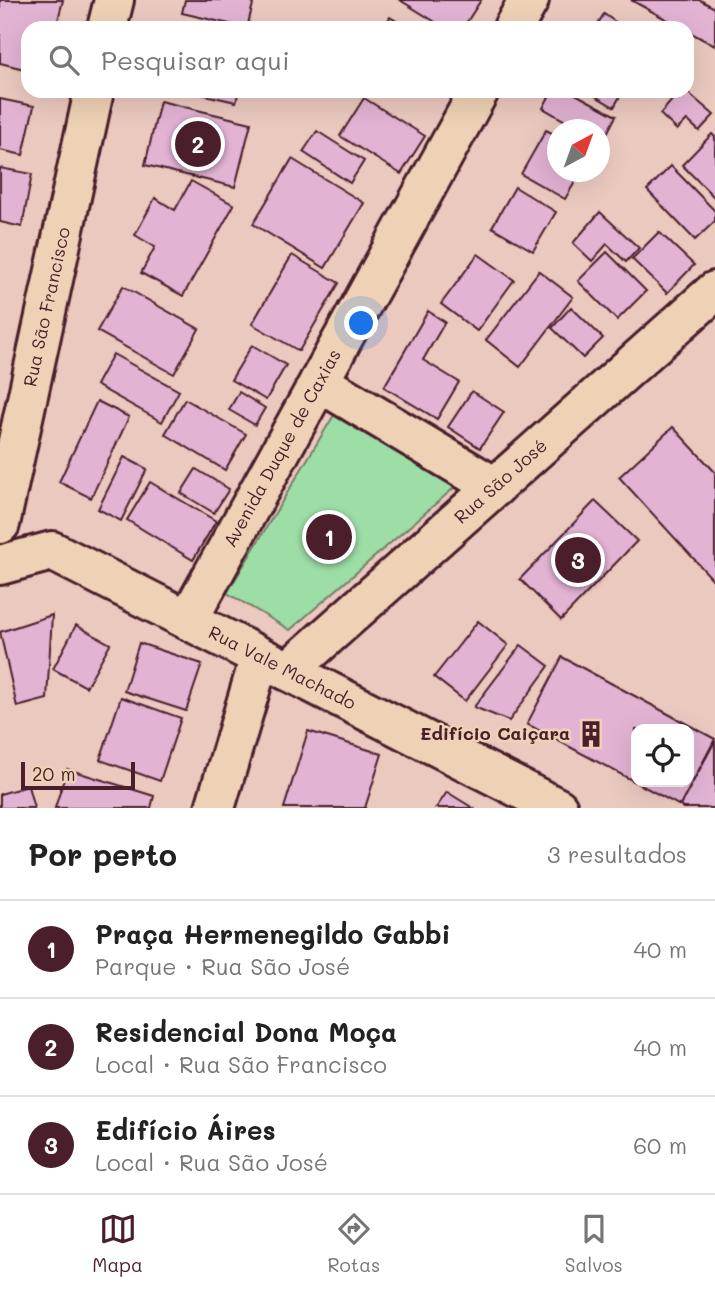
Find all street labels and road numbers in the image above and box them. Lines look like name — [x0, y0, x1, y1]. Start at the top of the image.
street label: Rua São Francisco — [17, 225, 75, 389]
street label: Avenida Duque de Caxias — [217, 344, 346, 551]
street label: Rua São José — [449, 433, 552, 529]
street label: Rua Vale Machado — [205, 620, 361, 715]

